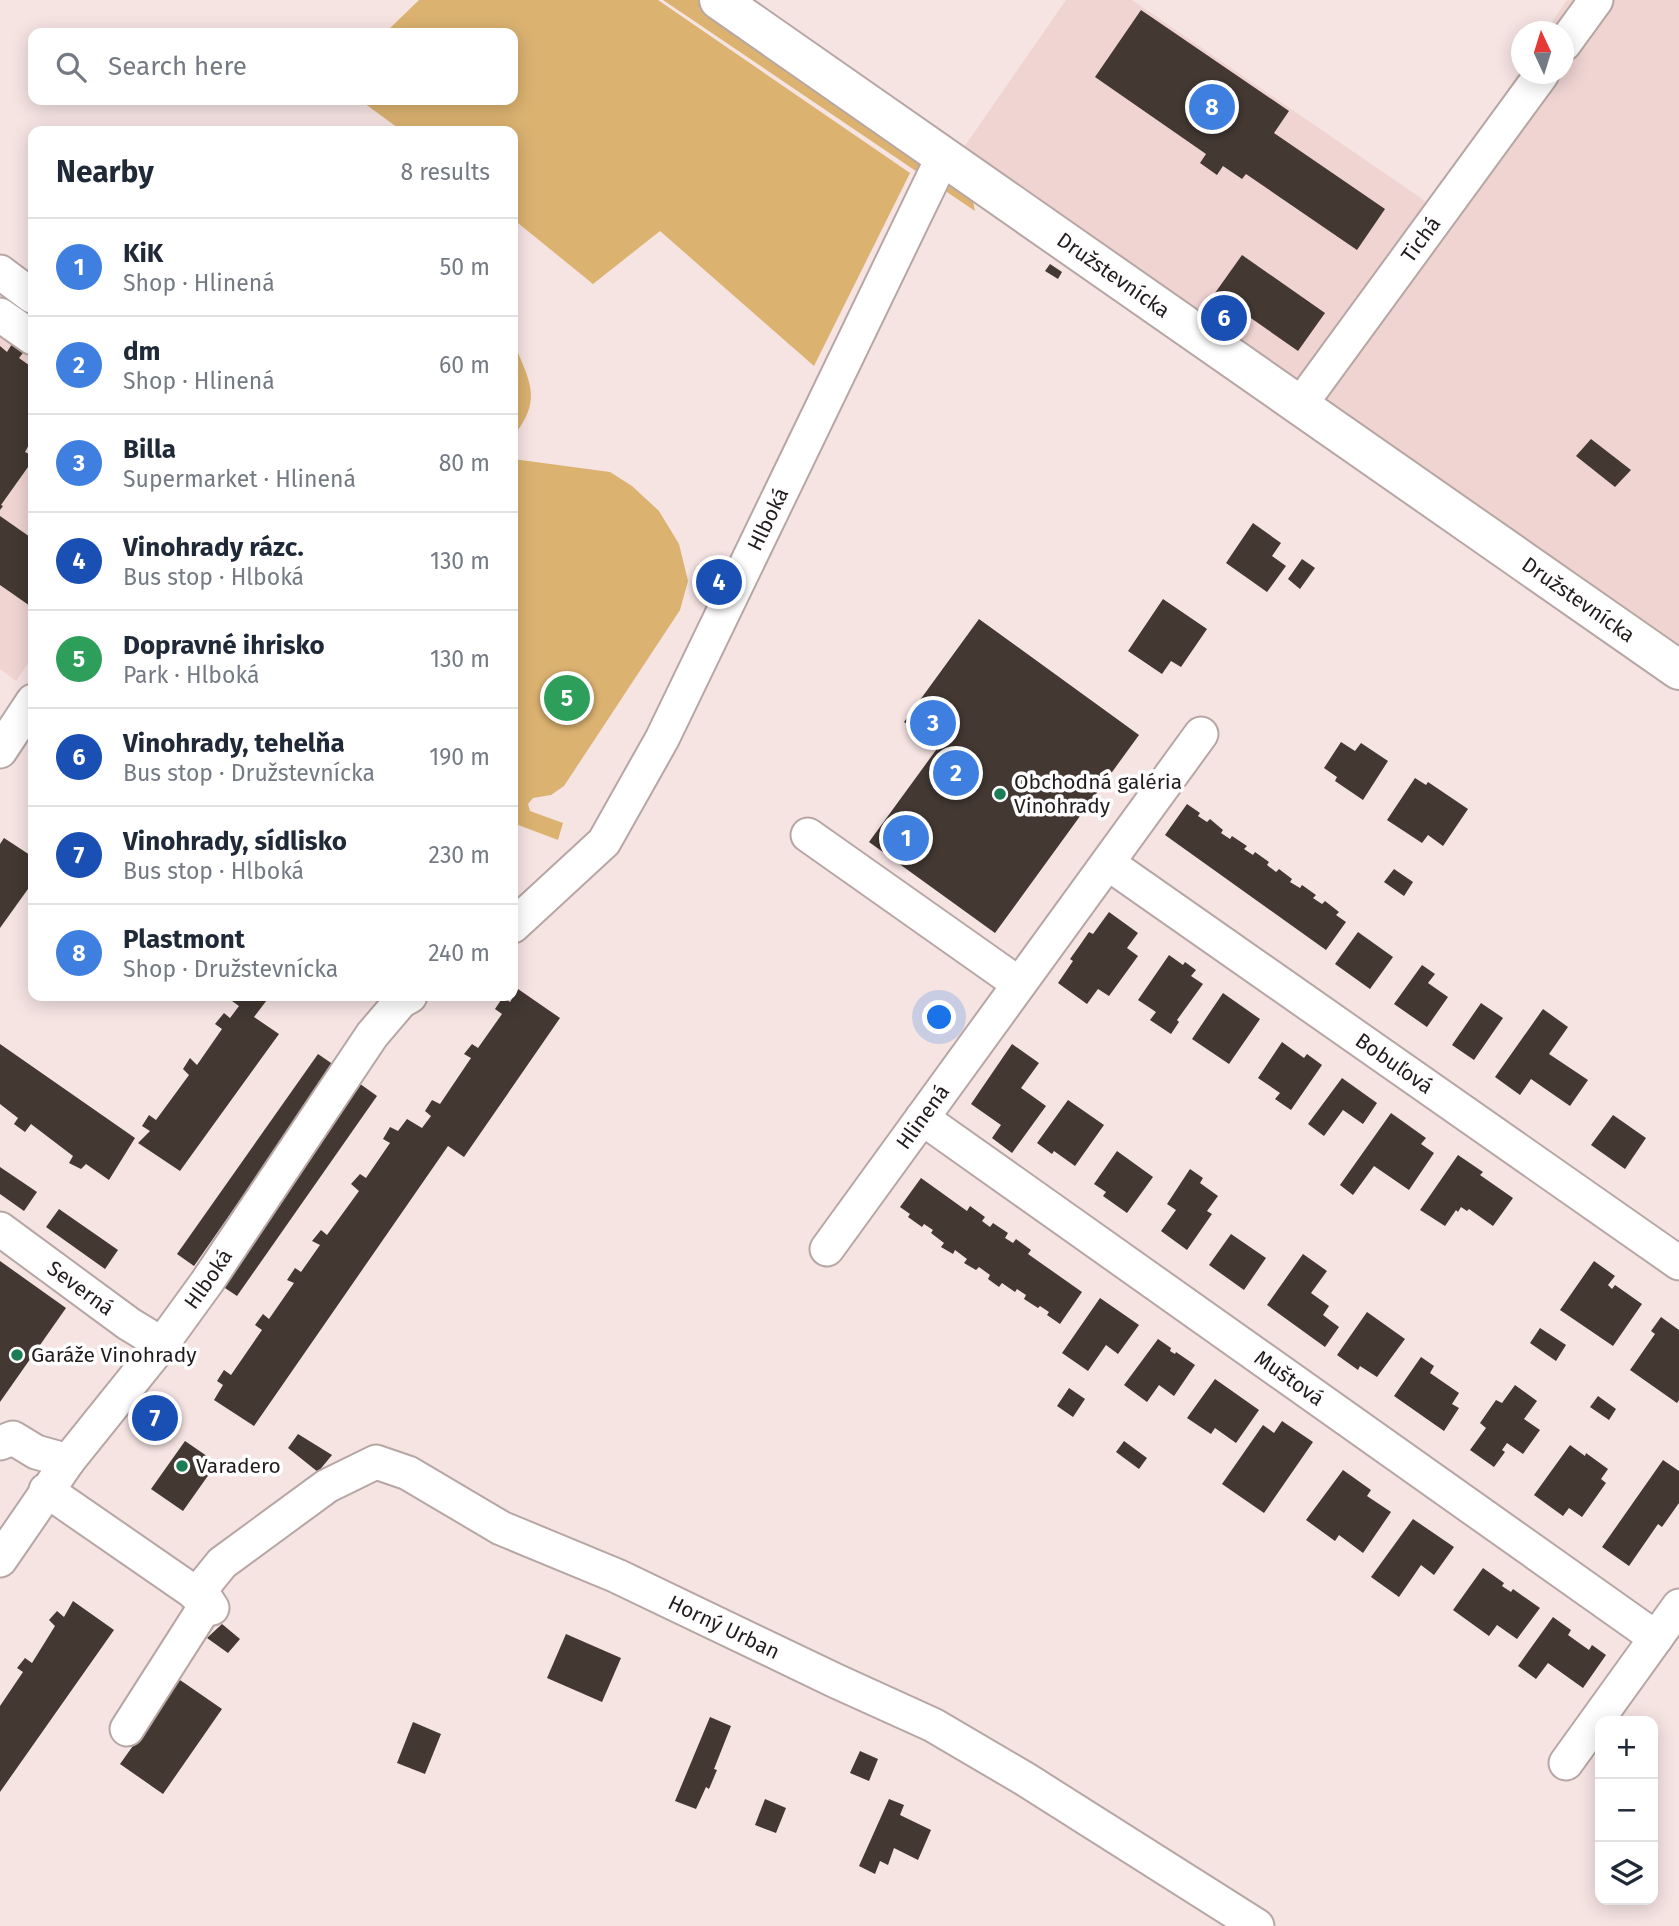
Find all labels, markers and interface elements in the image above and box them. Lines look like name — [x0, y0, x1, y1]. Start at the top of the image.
north arrow — [1511, 21, 1574, 84]
search box — [28, 28, 518, 105]
icon: search — [52, 48, 90, 86]
text: Search here — [108, 51, 247, 82]
pin: 8 — [1189, 81, 1235, 133]
text: Nearby — [56, 154, 154, 190]
text: 8 results — [401, 158, 490, 186]
street label: Tichá — [1396, 211, 1446, 268]
street label: Družstevnícka — [1052, 227, 1175, 324]
text: KiK — [123, 238, 163, 269]
text: 1 — [74, 253, 84, 281]
text: 50 m — [440, 253, 490, 281]
text: Shop · Hlinená — [123, 269, 275, 297]
pin: 6 — [1201, 292, 1247, 344]
text: dm — [123, 336, 161, 367]
text: 2 — [73, 351, 85, 379]
text: 60 m — [439, 351, 490, 379]
text: Shop · Hlinená — [123, 367, 275, 395]
text: Billa — [123, 434, 176, 465]
text: 3 — [73, 449, 85, 477]
text: 80 m — [439, 449, 490, 477]
text: Supermarket · Hlinená — [123, 465, 356, 493]
street label: Hlboká — [742, 483, 794, 555]
text: Vinohrady rázc. — [123, 532, 304, 563]
text: 4 — [73, 547, 86, 575]
text: 130 m — [430, 547, 490, 575]
street label: Družstevnícka — [1517, 551, 1640, 648]
pin: 4 — [696, 556, 742, 608]
text: Bus stop · Hlboká — [123, 563, 304, 591]
text: Dopravné ihrisko — [123, 630, 325, 661]
text: 5 — [73, 645, 85, 673]
text: 130 m — [430, 645, 490, 673]
text: Park · Hlboká — [123, 661, 259, 689]
pin: 5 — [544, 672, 590, 724]
pin: 3 — [910, 697, 956, 749]
text: Vinohrady, tehelňa — [123, 728, 345, 759]
text: 6 — [73, 743, 85, 771]
text: 190 m — [429, 743, 490, 771]
pin: 2 — [933, 747, 979, 799]
text: Bus stop · Družstevnícka — [123, 759, 375, 787]
place label: Obchodná galéria Vinohrady — [1014, 769, 1182, 819]
marker: Obchodná galéria Vinohrady — [992, 786, 1008, 802]
pin: 1 — [883, 812, 929, 864]
text: Vinohrady, sídlisko — [123, 826, 347, 857]
text: 7 — [74, 841, 84, 869]
text: 230 m — [429, 841, 490, 869]
text: Bus stop · Hlboká — [123, 857, 304, 885]
text: Plastmont — [123, 924, 245, 955]
text: 8 — [72, 939, 86, 967]
text: 240 m — [428, 939, 490, 967]
text: Shop · Družstevnícka — [123, 955, 338, 983]
your location — [922, 1000, 956, 1034]
street label: Bobuľová — [1350, 1027, 1438, 1100]
street label: Hlinená — [891, 1080, 955, 1155]
street label: Hlboká — [179, 1244, 238, 1314]
street label: Severná — [42, 1255, 119, 1321]
place label: Garáže Vinohrady — [31, 1342, 197, 1368]
street label: Muštová — [1249, 1345, 1329, 1412]
marker: Garáže Vinohrady — [9, 1347, 25, 1363]
pin: 7 — [132, 1392, 178, 1444]
place label: Varadero — [196, 1453, 281, 1479]
marker: Varadero — [174, 1458, 190, 1474]
street label: Horný Urban — [664, 1589, 784, 1665]
map controls — [1595, 1716, 1658, 1905]
button: + — [1595, 1716, 1658, 1779]
button: − — [1595, 1779, 1658, 1842]
button: layers — [1595, 1842, 1658, 1905]

